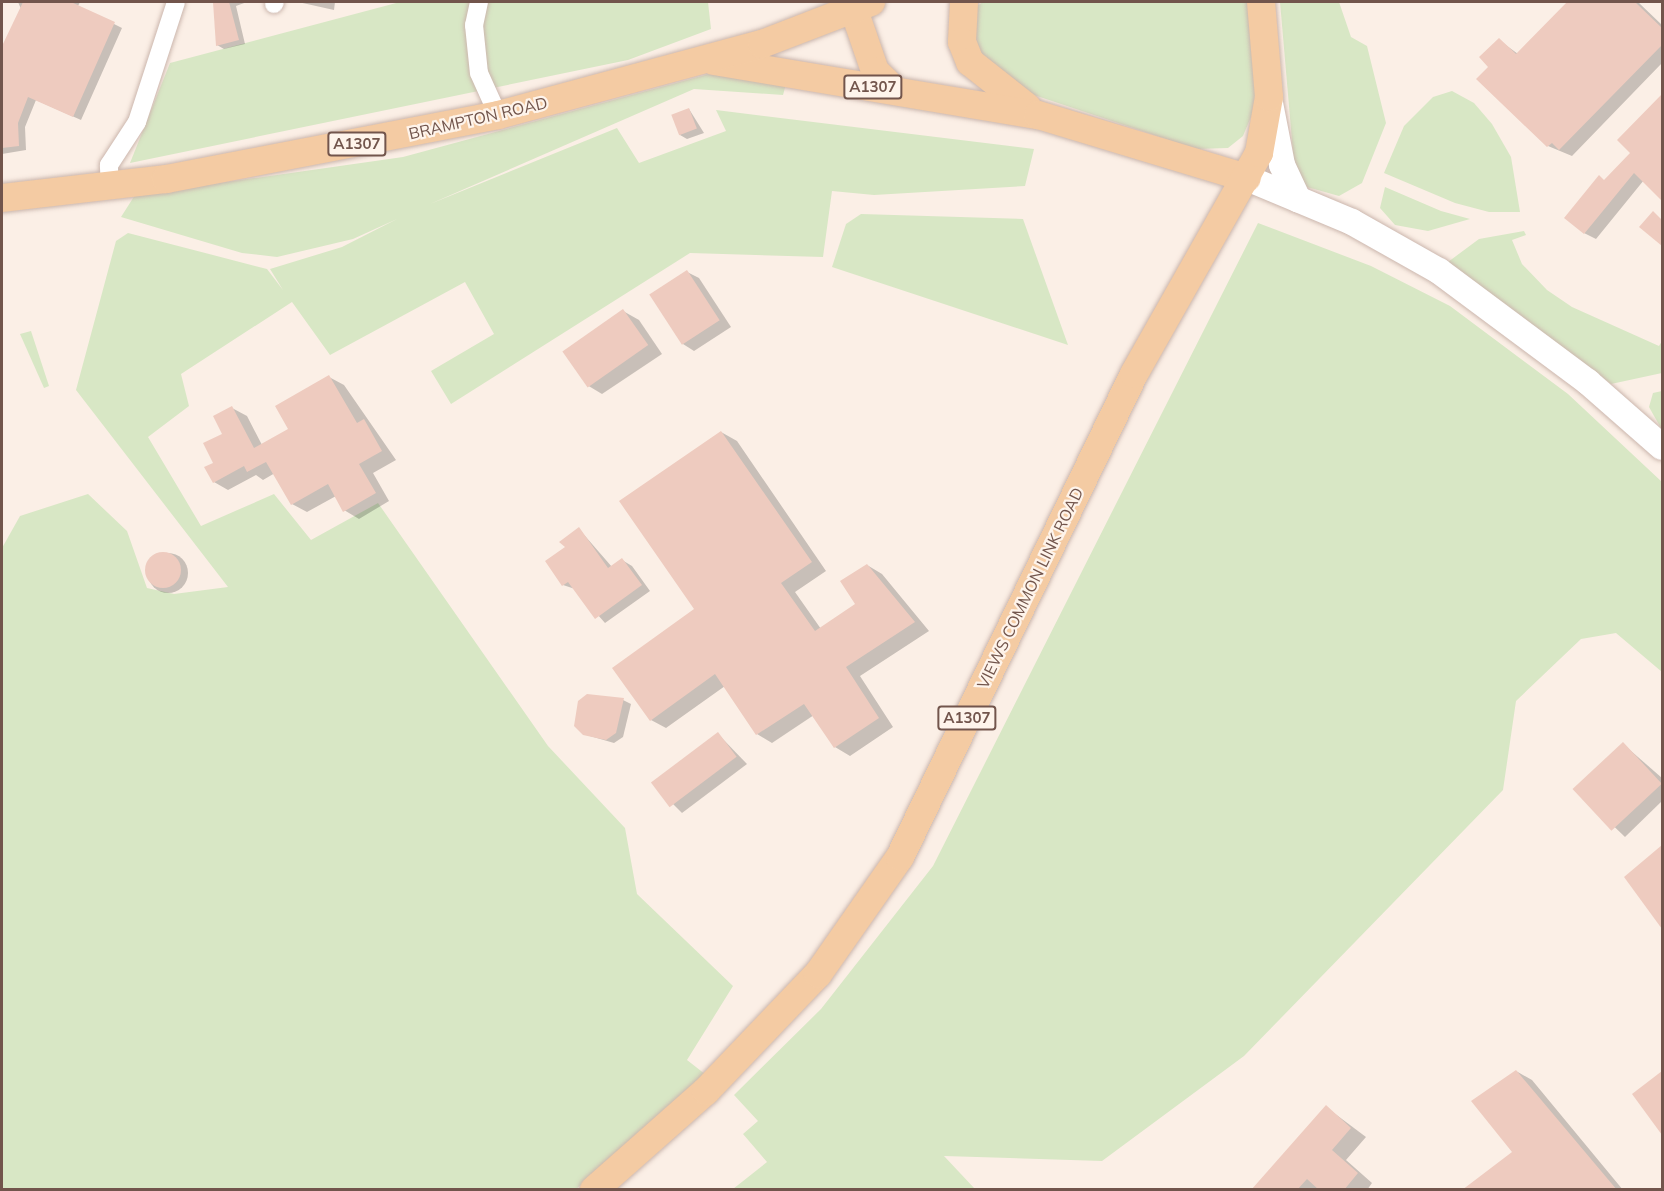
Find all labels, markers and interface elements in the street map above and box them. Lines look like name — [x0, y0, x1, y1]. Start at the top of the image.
road number: A1307 — [843, 75, 903, 99]
street label: BRAMPTON ROAD — [407, 93, 549, 143]
road number: A1307 — [327, 132, 387, 156]
street label: VIEWS COMMON LINK ROAD — [973, 484, 1087, 692]
road number: A1307 — [937, 706, 997, 730]

